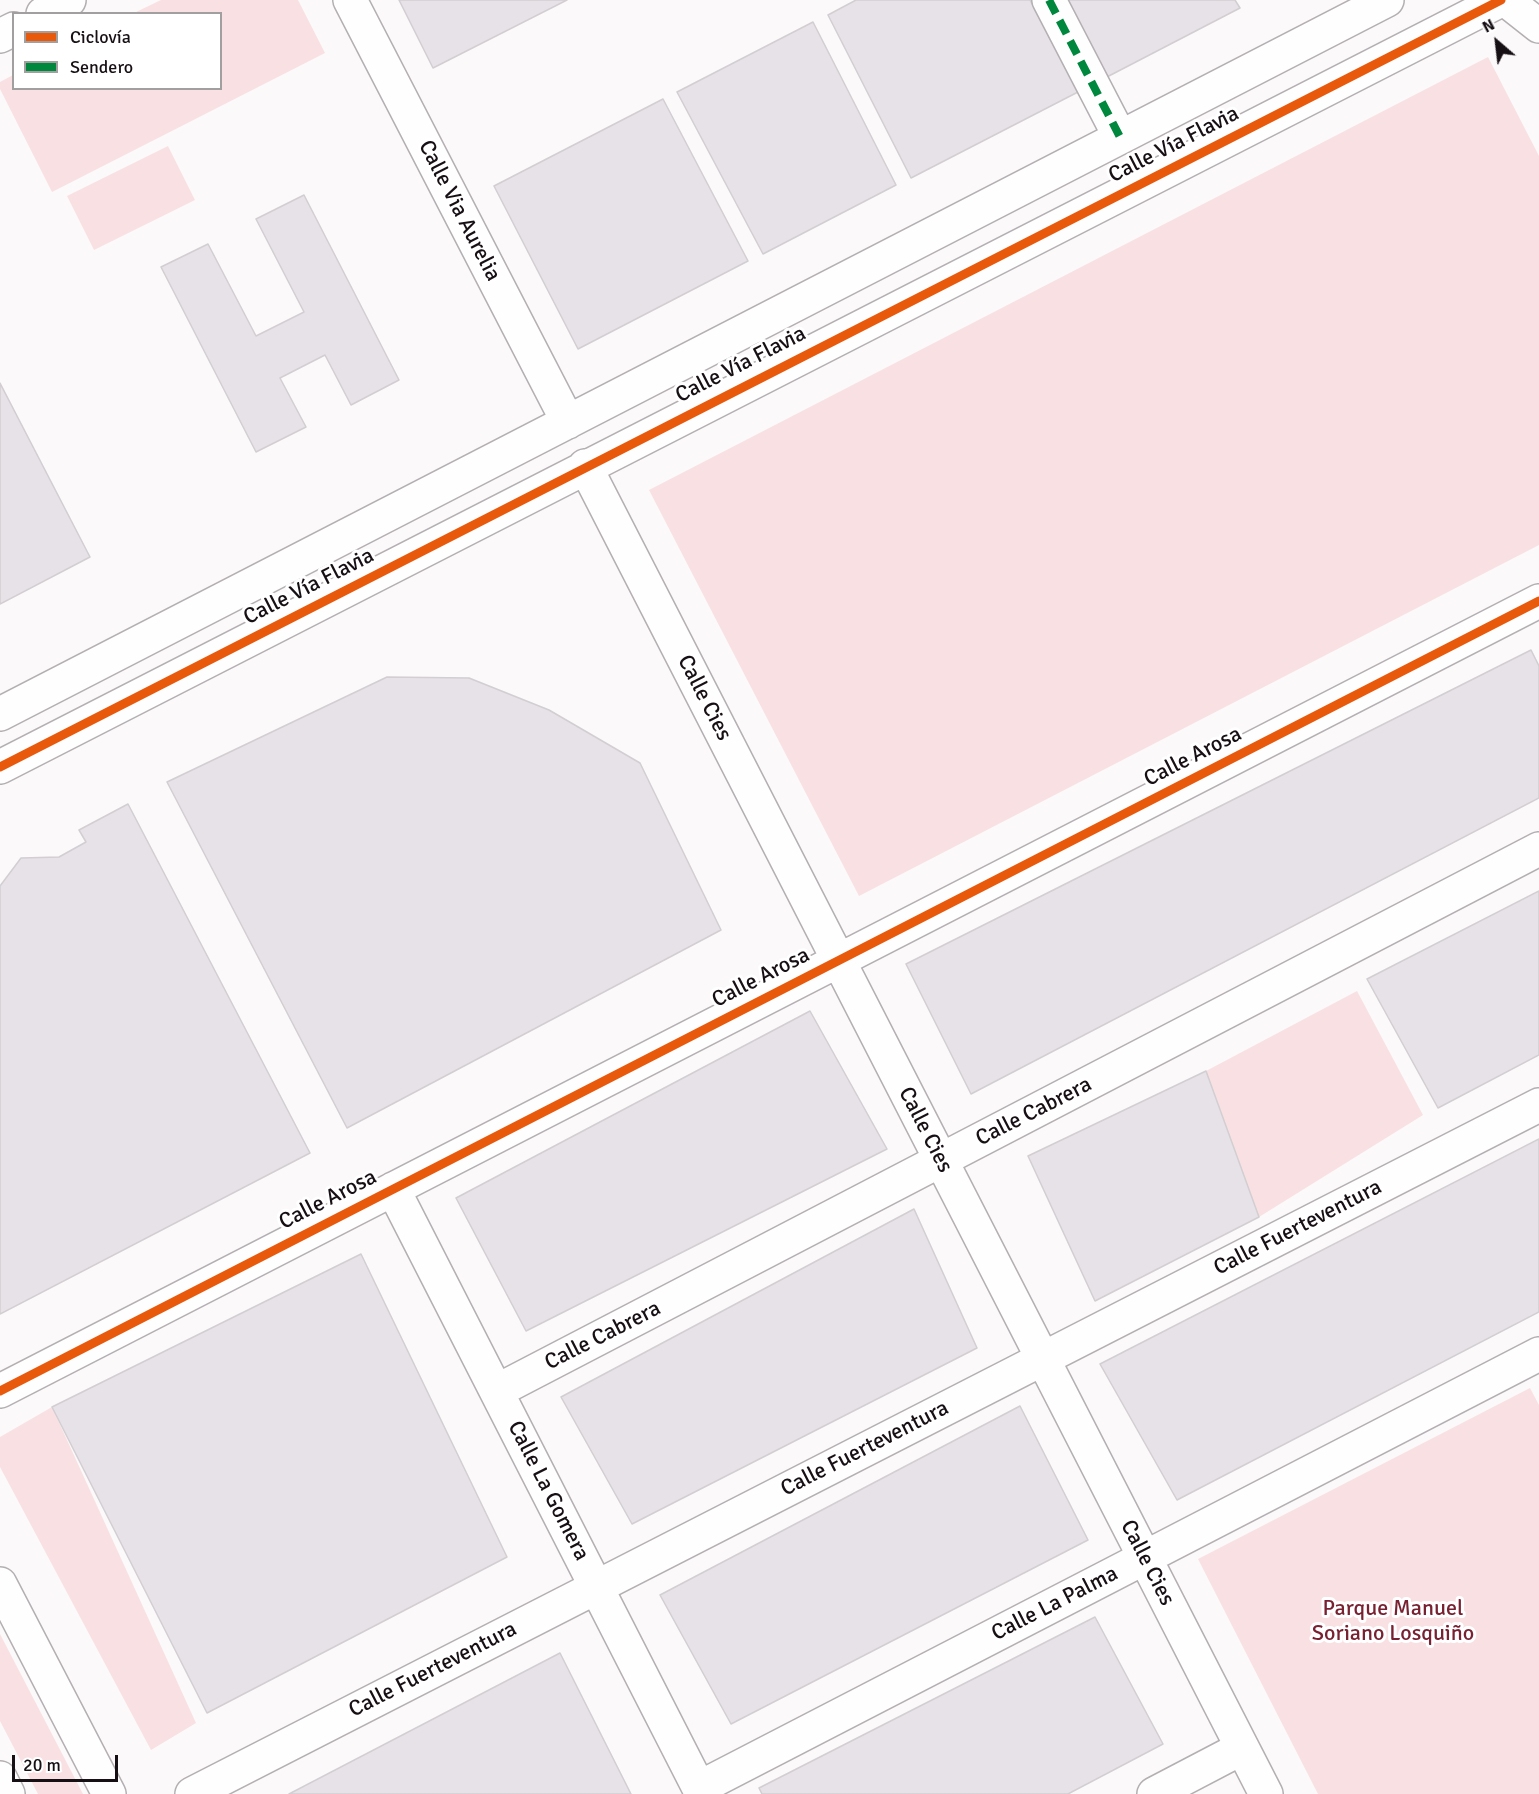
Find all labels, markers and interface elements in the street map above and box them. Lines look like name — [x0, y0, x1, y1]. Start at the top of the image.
legend — [12, 12, 222, 90]
north arrow — [1467, 12, 1527, 72]
text: N — [1479, 15, 1498, 38]
text: Ciclovía — [70, 26, 131, 48]
text: Sendero — [70, 56, 133, 78]
street label: Calle Vía Flavia — [1104, 101, 1244, 189]
street label: Calle Via Aurelia — [412, 136, 506, 286]
street label: Calle Vía Flavia — [671, 321, 811, 409]
street label: Calle Vía Flavia — [239, 543, 379, 631]
street label: Calle Cies — [671, 651, 737, 745]
street label: Calle Arosa — [1140, 721, 1246, 793]
street label: Calle Arosa — [708, 942, 814, 1014]
street label: Calle Cabrera — [972, 1072, 1096, 1152]
street label: Calle Cies — [892, 1083, 958, 1177]
street label: Calle Arosa — [275, 1164, 381, 1236]
street label: Calle Fuerteventura — [1210, 1174, 1386, 1282]
street label: Calle Cabrera — [541, 1296, 665, 1376]
street label: Calle Fuerteventura — [777, 1395, 953, 1503]
street label: Calle La Gomera — [501, 1417, 595, 1565]
street label: Calle Cies — [1114, 1516, 1180, 1610]
street label: Calle La Palma — [987, 1561, 1123, 1647]
park label: Parque Manuel Soriano Losquiño — [1312, 1596, 1474, 1648]
street label: Calle Fuerteventura — [345, 1616, 521, 1724]
scale bar — [15, 1743, 122, 1781]
text: 20 m — [23, 1754, 61, 1776]

